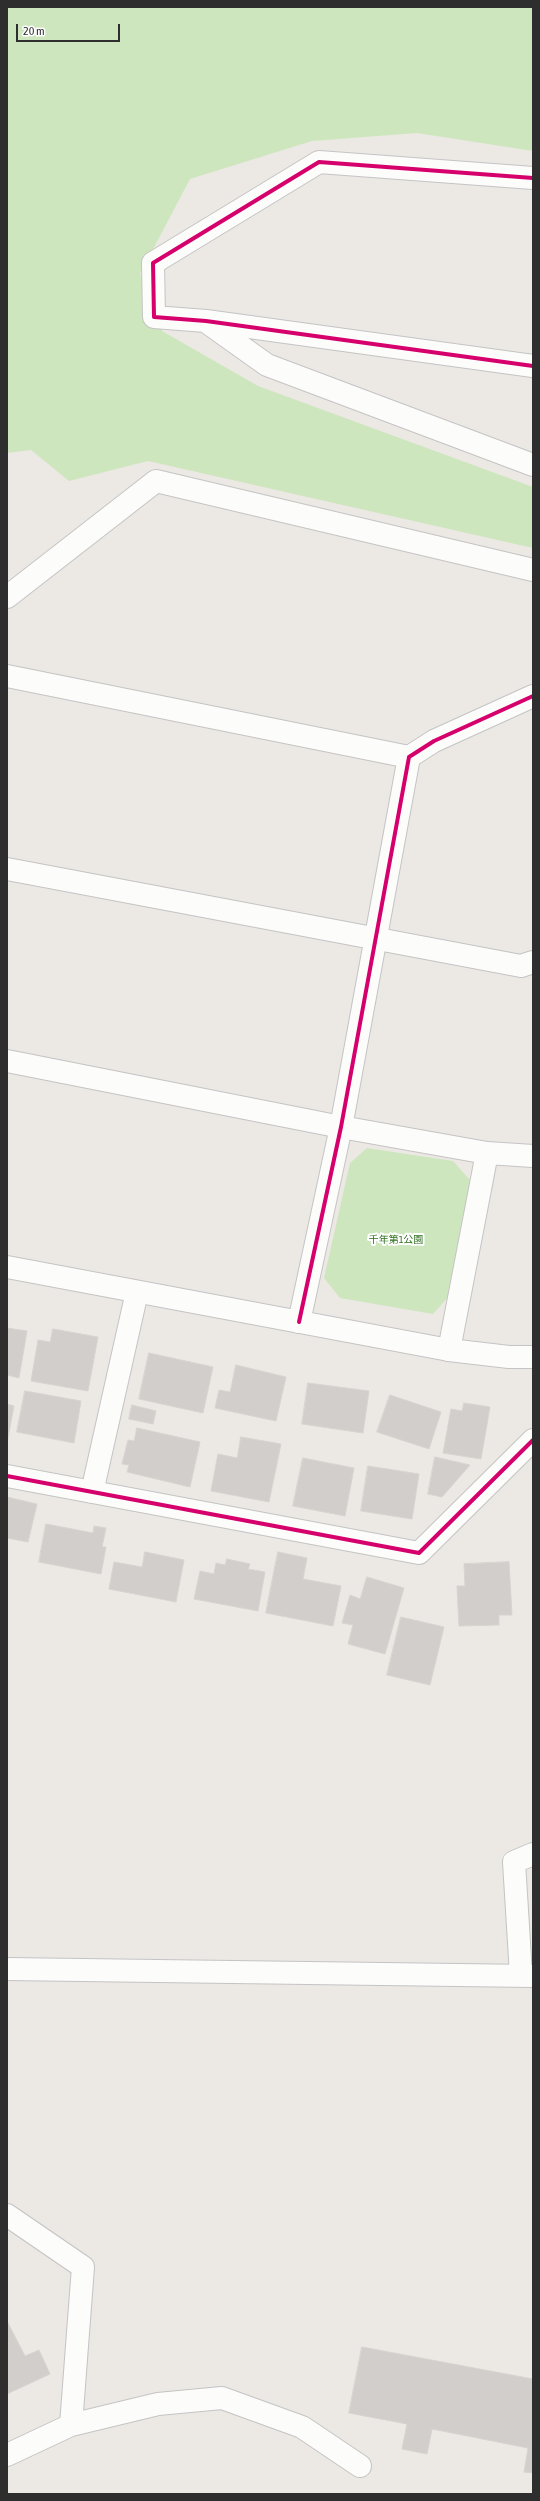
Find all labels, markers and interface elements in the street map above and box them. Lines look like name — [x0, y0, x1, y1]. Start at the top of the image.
scale bar — [18, 16, 122, 42]
text: 20 m — [23, 24, 45, 38]
park label: 千年第1公園 — [369, 1234, 423, 1246]

